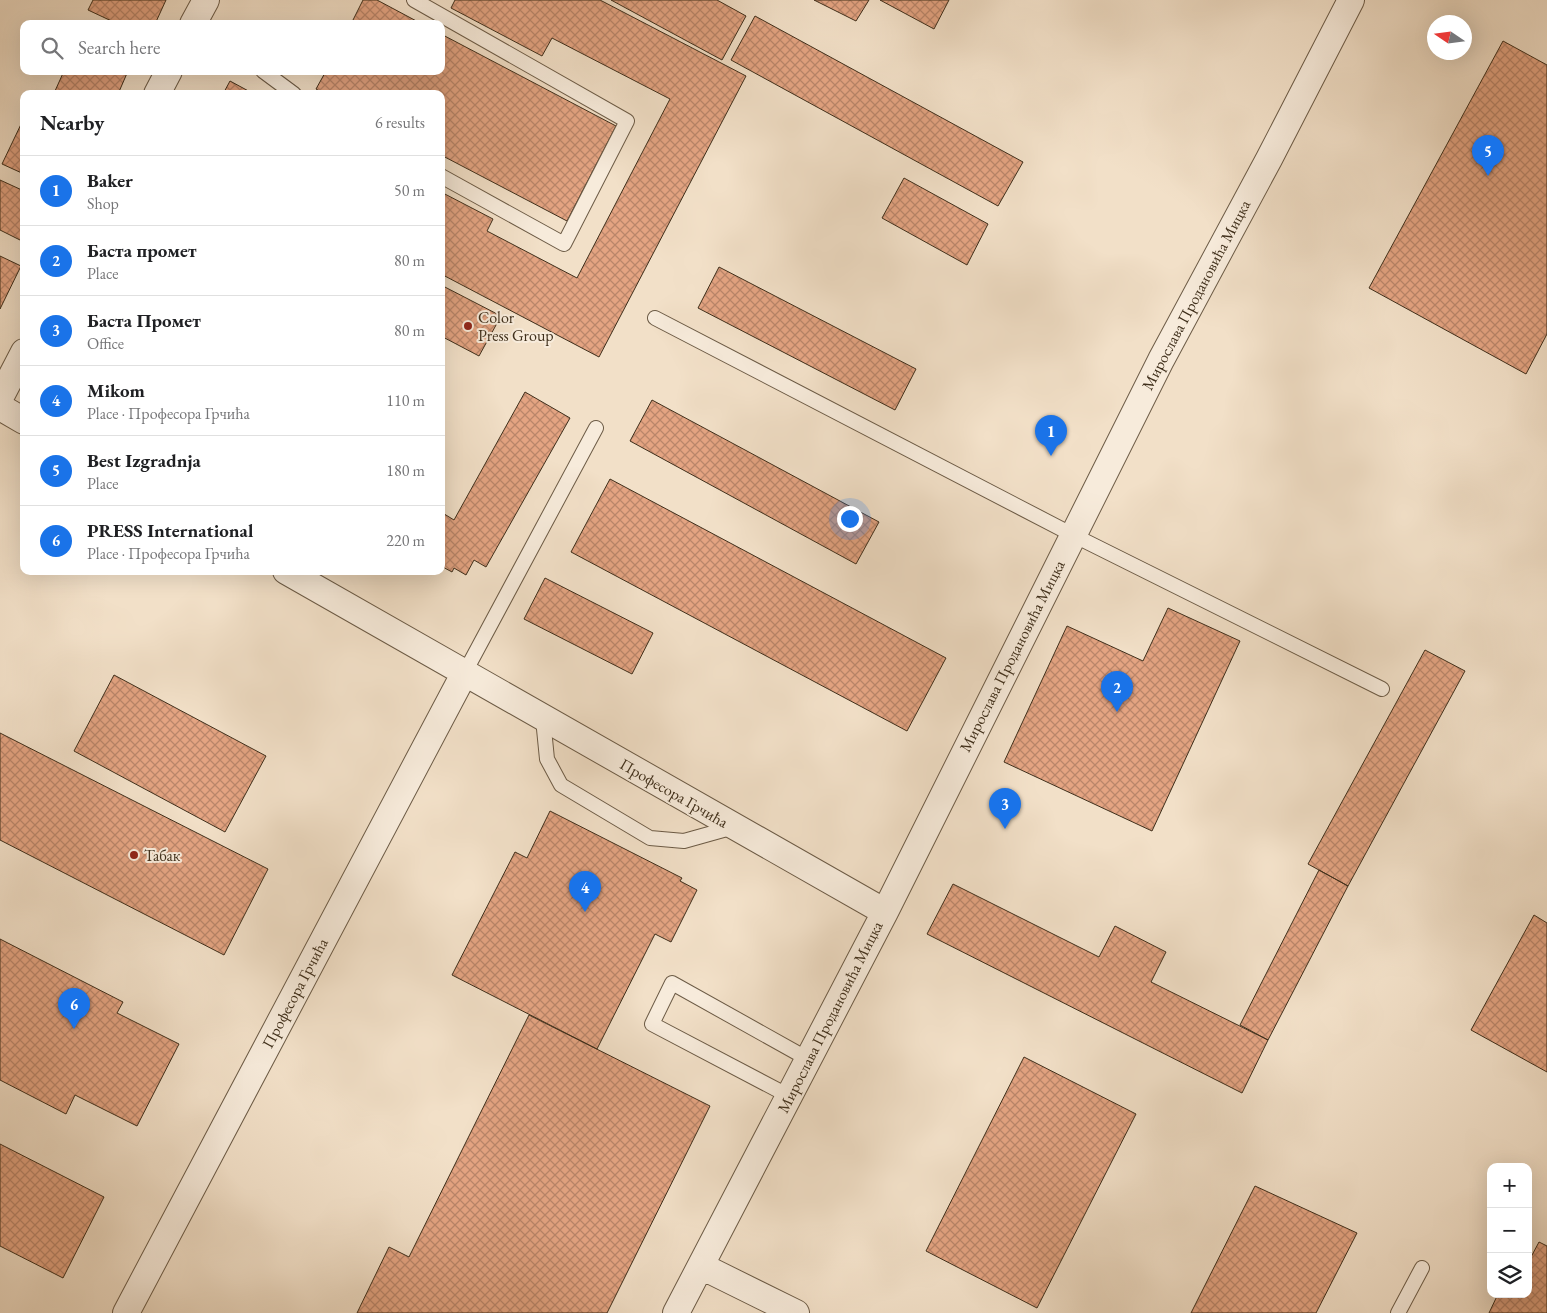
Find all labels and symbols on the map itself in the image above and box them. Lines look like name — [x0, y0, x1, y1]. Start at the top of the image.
north arrow — [1427, 15, 1472, 60]
pin: 5 — [1472, 135, 1504, 176]
street label: Мирослава Продановића Мицка — [1137, 196, 1255, 394]
place label: Color Press Group — [478, 307, 554, 346]
marker: Color Press Group — [462, 320, 474, 332]
pin: 1 — [1035, 415, 1067, 456]
your location — [837, 506, 863, 532]
street label: Мирослава Продановића Мицка — [954, 556, 1070, 755]
pin: 2 — [1101, 671, 1133, 712]
street label: Професора Грчића — [616, 753, 733, 833]
pin: 3 — [989, 788, 1021, 829]
place label: Табак — [144, 845, 181, 866]
marker: Табак — [128, 849, 140, 861]
pin: 4 — [569, 871, 601, 912]
street label: Мирослава Продановића Мицка — [772, 917, 888, 1116]
street label: Професора Грчића — [257, 934, 333, 1052]
pin: 6 — [58, 988, 90, 1029]

